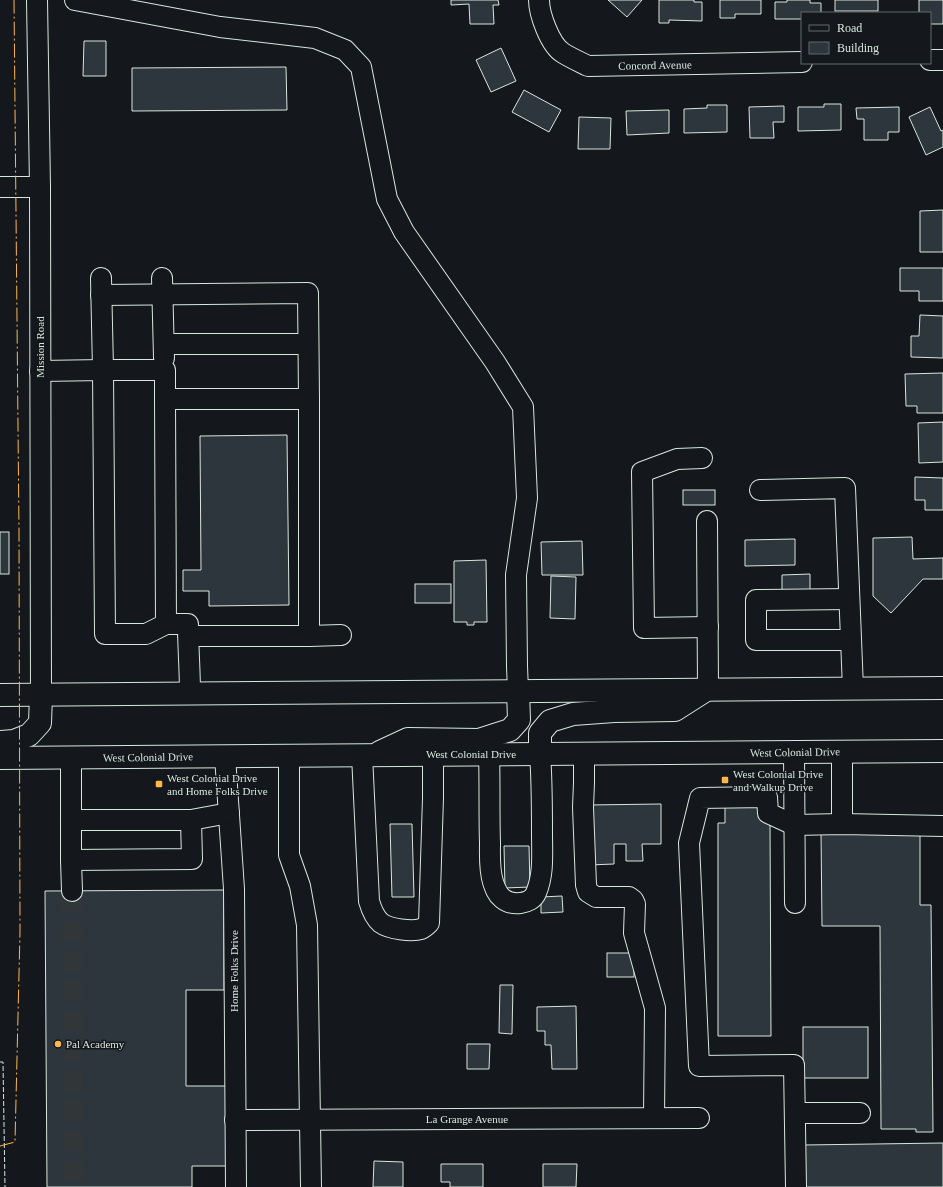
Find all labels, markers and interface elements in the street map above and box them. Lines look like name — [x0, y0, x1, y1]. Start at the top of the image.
legend — [801, 12, 931, 64]
text: Road — [837, 21, 862, 35]
text: Building — [837, 41, 879, 55]
street label: Concord Avenue — [618, 58, 692, 72]
street label: Mission Road — [34, 316, 46, 378]
street label: West Colonial Drive — [750, 745, 840, 759]
street label: West Colonial Drive — [426, 748, 516, 760]
street label: West Colonial Drive — [103, 750, 193, 764]
place label: West Colonial Drive and Walkup Drive — [733, 768, 823, 793]
place label: West Colonial Drive and Home Folks Drive — [167, 772, 268, 797]
marker: West Colonial Drive and Walkup Drive — [720, 775, 730, 785]
marker: West Colonial Drive and Home Folks Drive — [154, 779, 164, 789]
street label: Home Folks Drive — [228, 930, 240, 1012]
place label: Pal Academy — [66, 1038, 125, 1050]
marker: Pal Academy — [53, 1039, 63, 1049]
street label: La Grange Avenue — [426, 1113, 508, 1125]

